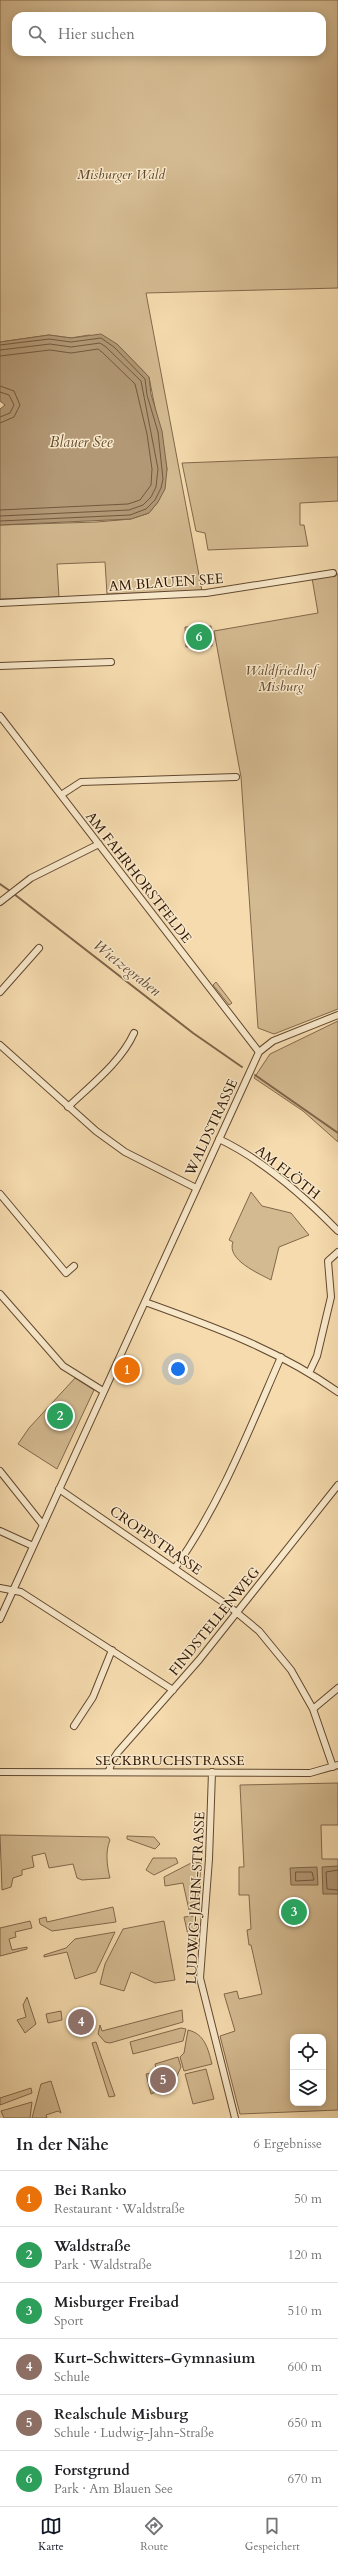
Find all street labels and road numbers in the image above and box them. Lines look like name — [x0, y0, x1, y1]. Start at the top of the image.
street label: AM BLAUEN SEE — [108, 569, 224, 596]
street label: AM FAHRHORSTFELDE — [81, 808, 196, 947]
street label: WALDSTRASSE — [180, 1075, 242, 1180]
street label: AM FLÖTH — [251, 1141, 324, 1204]
street label: CROPPSTRASSE — [106, 1501, 206, 1580]
street label: FINDSTELLENWEG — [165, 1563, 264, 1680]
street label: SECKBRUCHSTRASSE — [95, 1751, 245, 1770]
street label: LUDWIG-JAHN-STRASSE — [181, 1811, 210, 1985]

